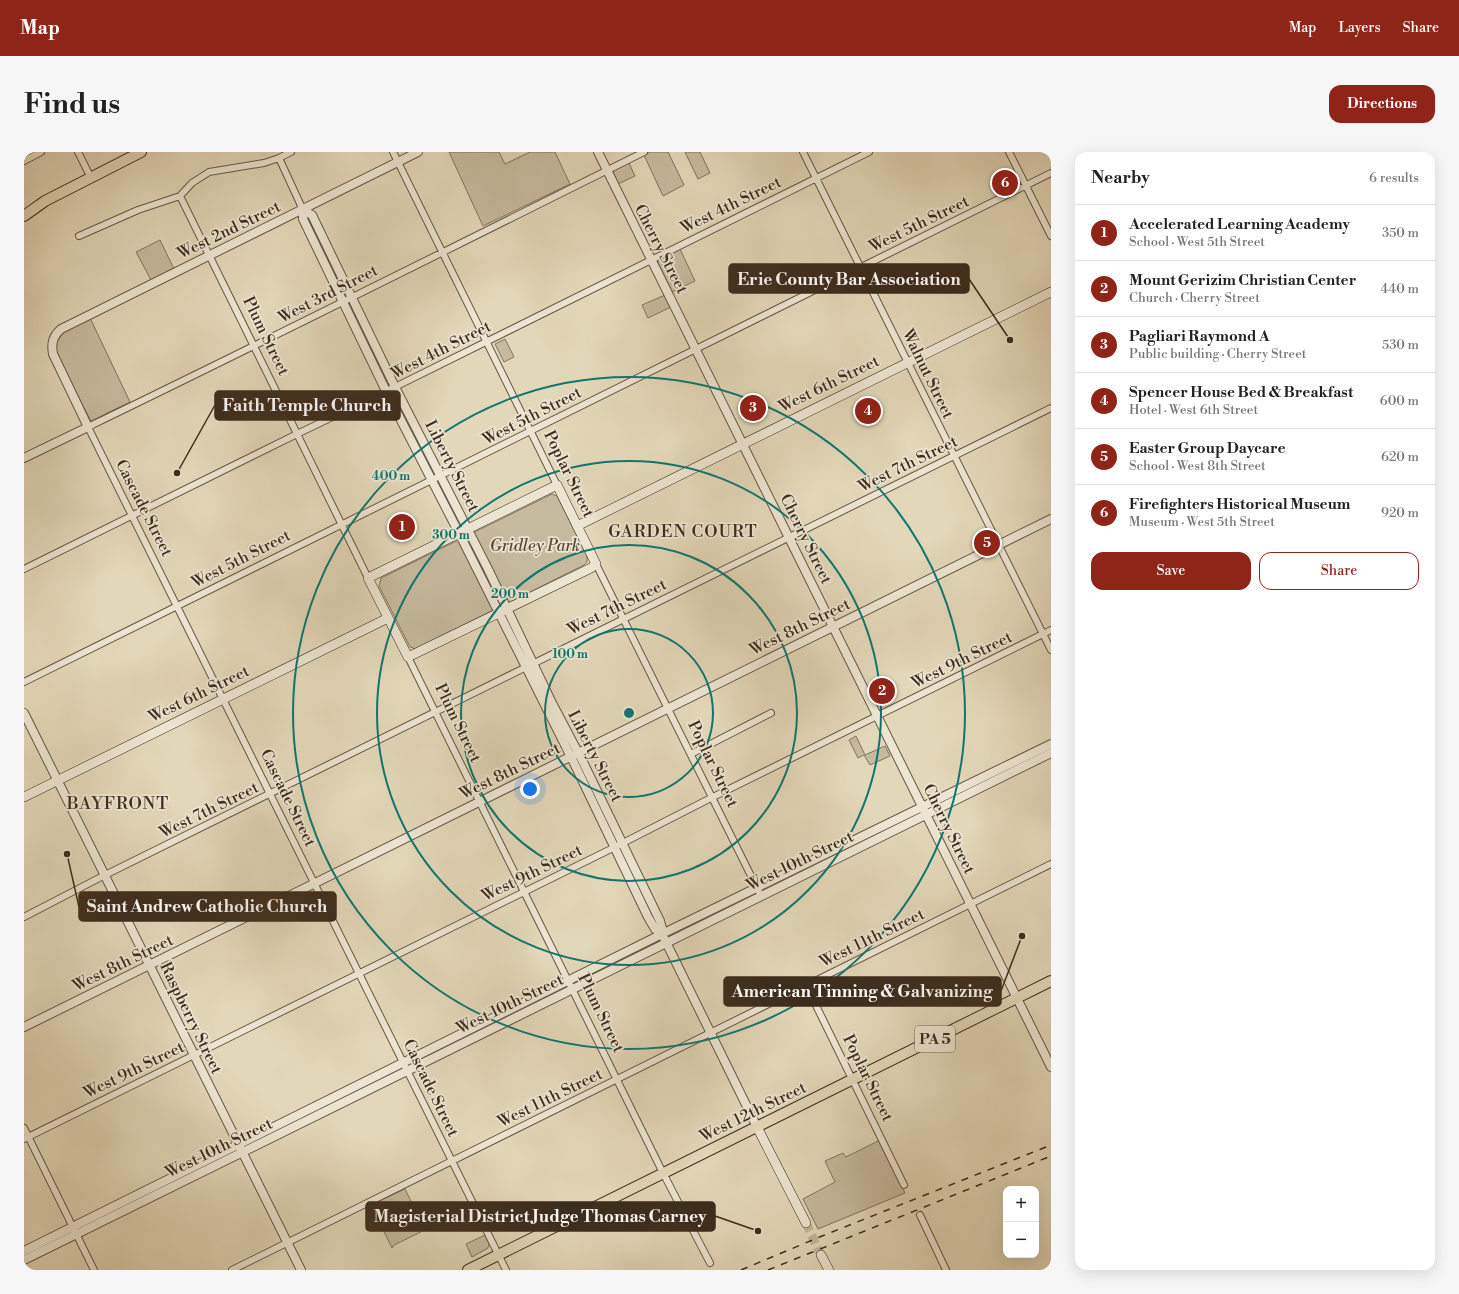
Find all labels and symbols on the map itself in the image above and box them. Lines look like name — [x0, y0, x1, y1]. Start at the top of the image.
pin: 6 — [992, 168, 1018, 198]
street label: West 4th Street — [677, 172, 785, 238]
street label: West 5th Street — [865, 191, 973, 257]
street label: West 2nd Street — [173, 196, 284, 264]
street label: Cherry Street — [630, 201, 692, 297]
street label: West 3rd Street — [274, 260, 381, 328]
callout: Erie County Bar Association — [729, 264, 969, 293]
text: Erie County Bar Association — [737, 269, 961, 291]
street label: Plum Street — [238, 293, 294, 379]
street label: West 4th Street — [387, 316, 495, 384]
street label: Walnut Street — [897, 325, 958, 422]
street label: West 6th Street — [775, 351, 883, 417]
street label: West 5th Street — [478, 382, 585, 450]
callout: Faith Temple Church — [215, 391, 400, 420]
pin: 3 — [740, 393, 766, 423]
text: Faith Temple Church — [223, 395, 392, 417]
pin: 4 — [855, 396, 881, 426]
street label: Liberty Street — [420, 417, 484, 516]
street label: Poplar Street — [539, 427, 599, 521]
street label: West 7th Street — [854, 431, 961, 497]
street label: Cascade Street — [111, 456, 177, 560]
text: 400 m — [372, 469, 410, 484]
street label: Cherry Street — [776, 491, 837, 588]
pin: 1 — [389, 512, 415, 542]
district label: GARDEN COURT — [608, 521, 758, 543]
street label: West 5th Street — [187, 525, 294, 593]
text: 300 m — [432, 528, 470, 543]
pin: 5 — [974, 528, 1000, 558]
park label: Gridley Park — [490, 536, 580, 556]
street label: West 7th Street — [563, 574, 670, 640]
text: 200 m — [491, 587, 529, 602]
street label: West 8th Street — [745, 594, 854, 660]
street label: West 9th Street — [908, 627, 1016, 693]
text: 100 m — [552, 647, 588, 662]
street label: West 6th Street — [145, 661, 253, 727]
pin: 2 — [869, 676, 895, 706]
street label: Plum Street — [430, 680, 486, 766]
centre of rings — [622, 706, 636, 720]
street label: Liberty Street — [563, 707, 627, 806]
street label: Poplar Street — [683, 717, 743, 811]
street label: West 8th Street — [455, 738, 564, 804]
street label: Cascade Street — [256, 746, 320, 850]
street label: West 7th Street — [155, 777, 262, 843]
your location — [520, 779, 540, 799]
street label: Cherry Street — [919, 781, 980, 878]
district label: BAYFRONT — [66, 793, 169, 815]
street label: West 10th Street — [742, 826, 857, 896]
street label: West 9th Street — [478, 840, 586, 906]
callout: Saint Andrew Catholic Church — [79, 892, 336, 921]
text: Saint Andrew Catholic Church — [87, 896, 328, 918]
street label: West 11th Street — [815, 904, 928, 972]
street label: West 8th Street — [68, 930, 177, 996]
street label: Raspberry Street — [155, 959, 227, 1078]
street label: West 10th Street — [452, 969, 567, 1039]
street label: Plum Street — [573, 970, 629, 1056]
callout: American Tinning & Galvanizing — [724, 977, 1001, 1006]
text: American Tinning & Galvanizing — [730, 981, 993, 1003]
road number: PA 5 — [915, 1026, 955, 1052]
street label: Poplar Street — [838, 1031, 898, 1125]
street label: Cascade Street — [399, 1036, 463, 1140]
street label: West 9th Street — [80, 1037, 188, 1103]
street label: West 11th Street — [493, 1064, 606, 1132]
street label: West 12th Street — [696, 1077, 810, 1147]
street label: West 10th Street — [161, 1113, 276, 1183]
callout: Magisterial District Judge Thomas Carney — [366, 1202, 715, 1231]
text: Magisterial District Judge Thomas Carney — [373, 1206, 707, 1228]

